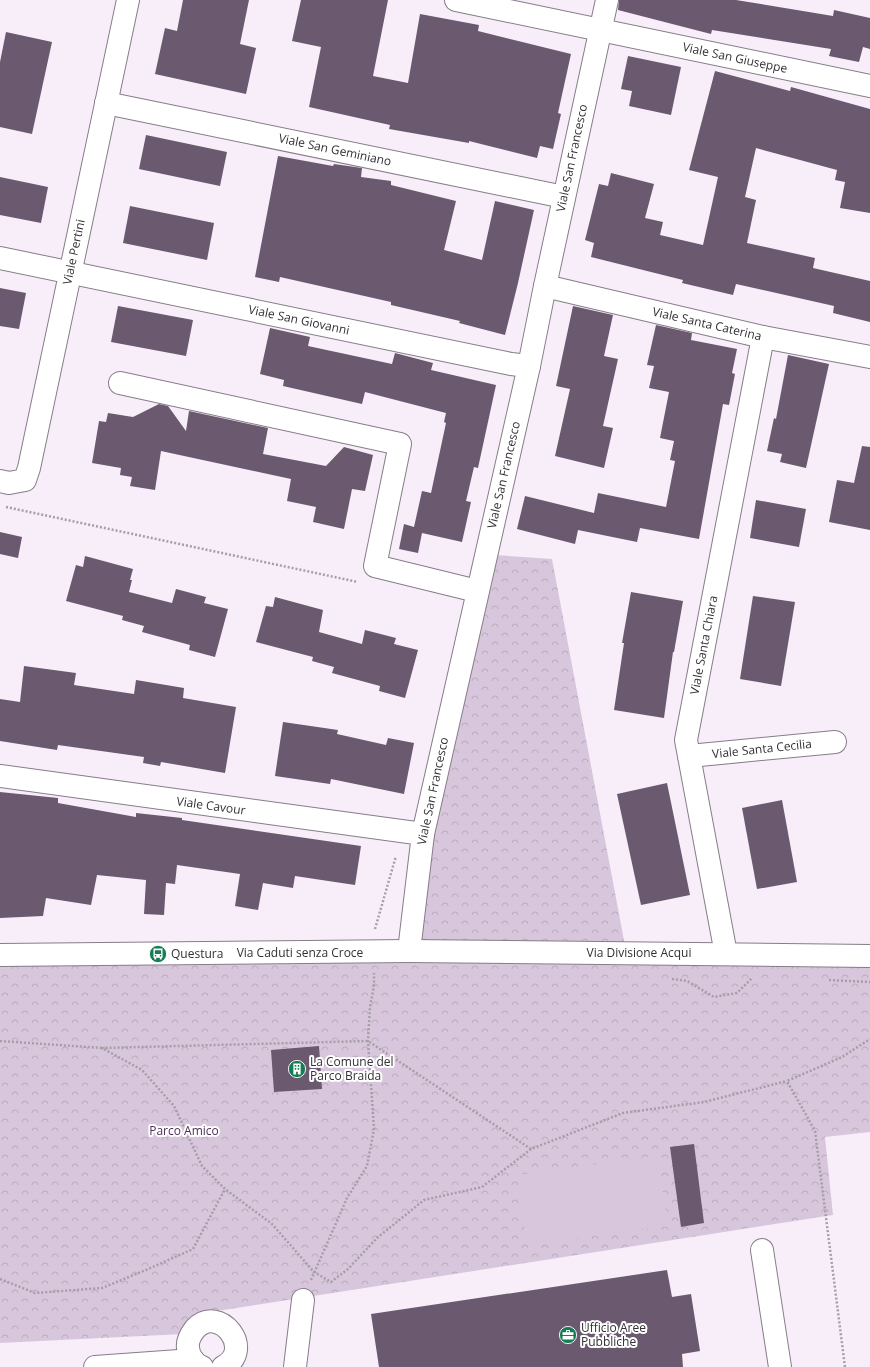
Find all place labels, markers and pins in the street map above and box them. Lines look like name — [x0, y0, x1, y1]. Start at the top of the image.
bus stop icon: Questura — [148, 944, 168, 964]
place label: Questura — [171, 945, 223, 962]
place label: La Comune del Parco Braida — [310, 1053, 394, 1084]
building icon: La Comune del Parco Braida — [287, 1059, 307, 1079]
place label: Ufficio Aree Pubbliche — [581, 1319, 646, 1350]
office icon: Ufficio Aree Pubbliche — [558, 1325, 578, 1345]

